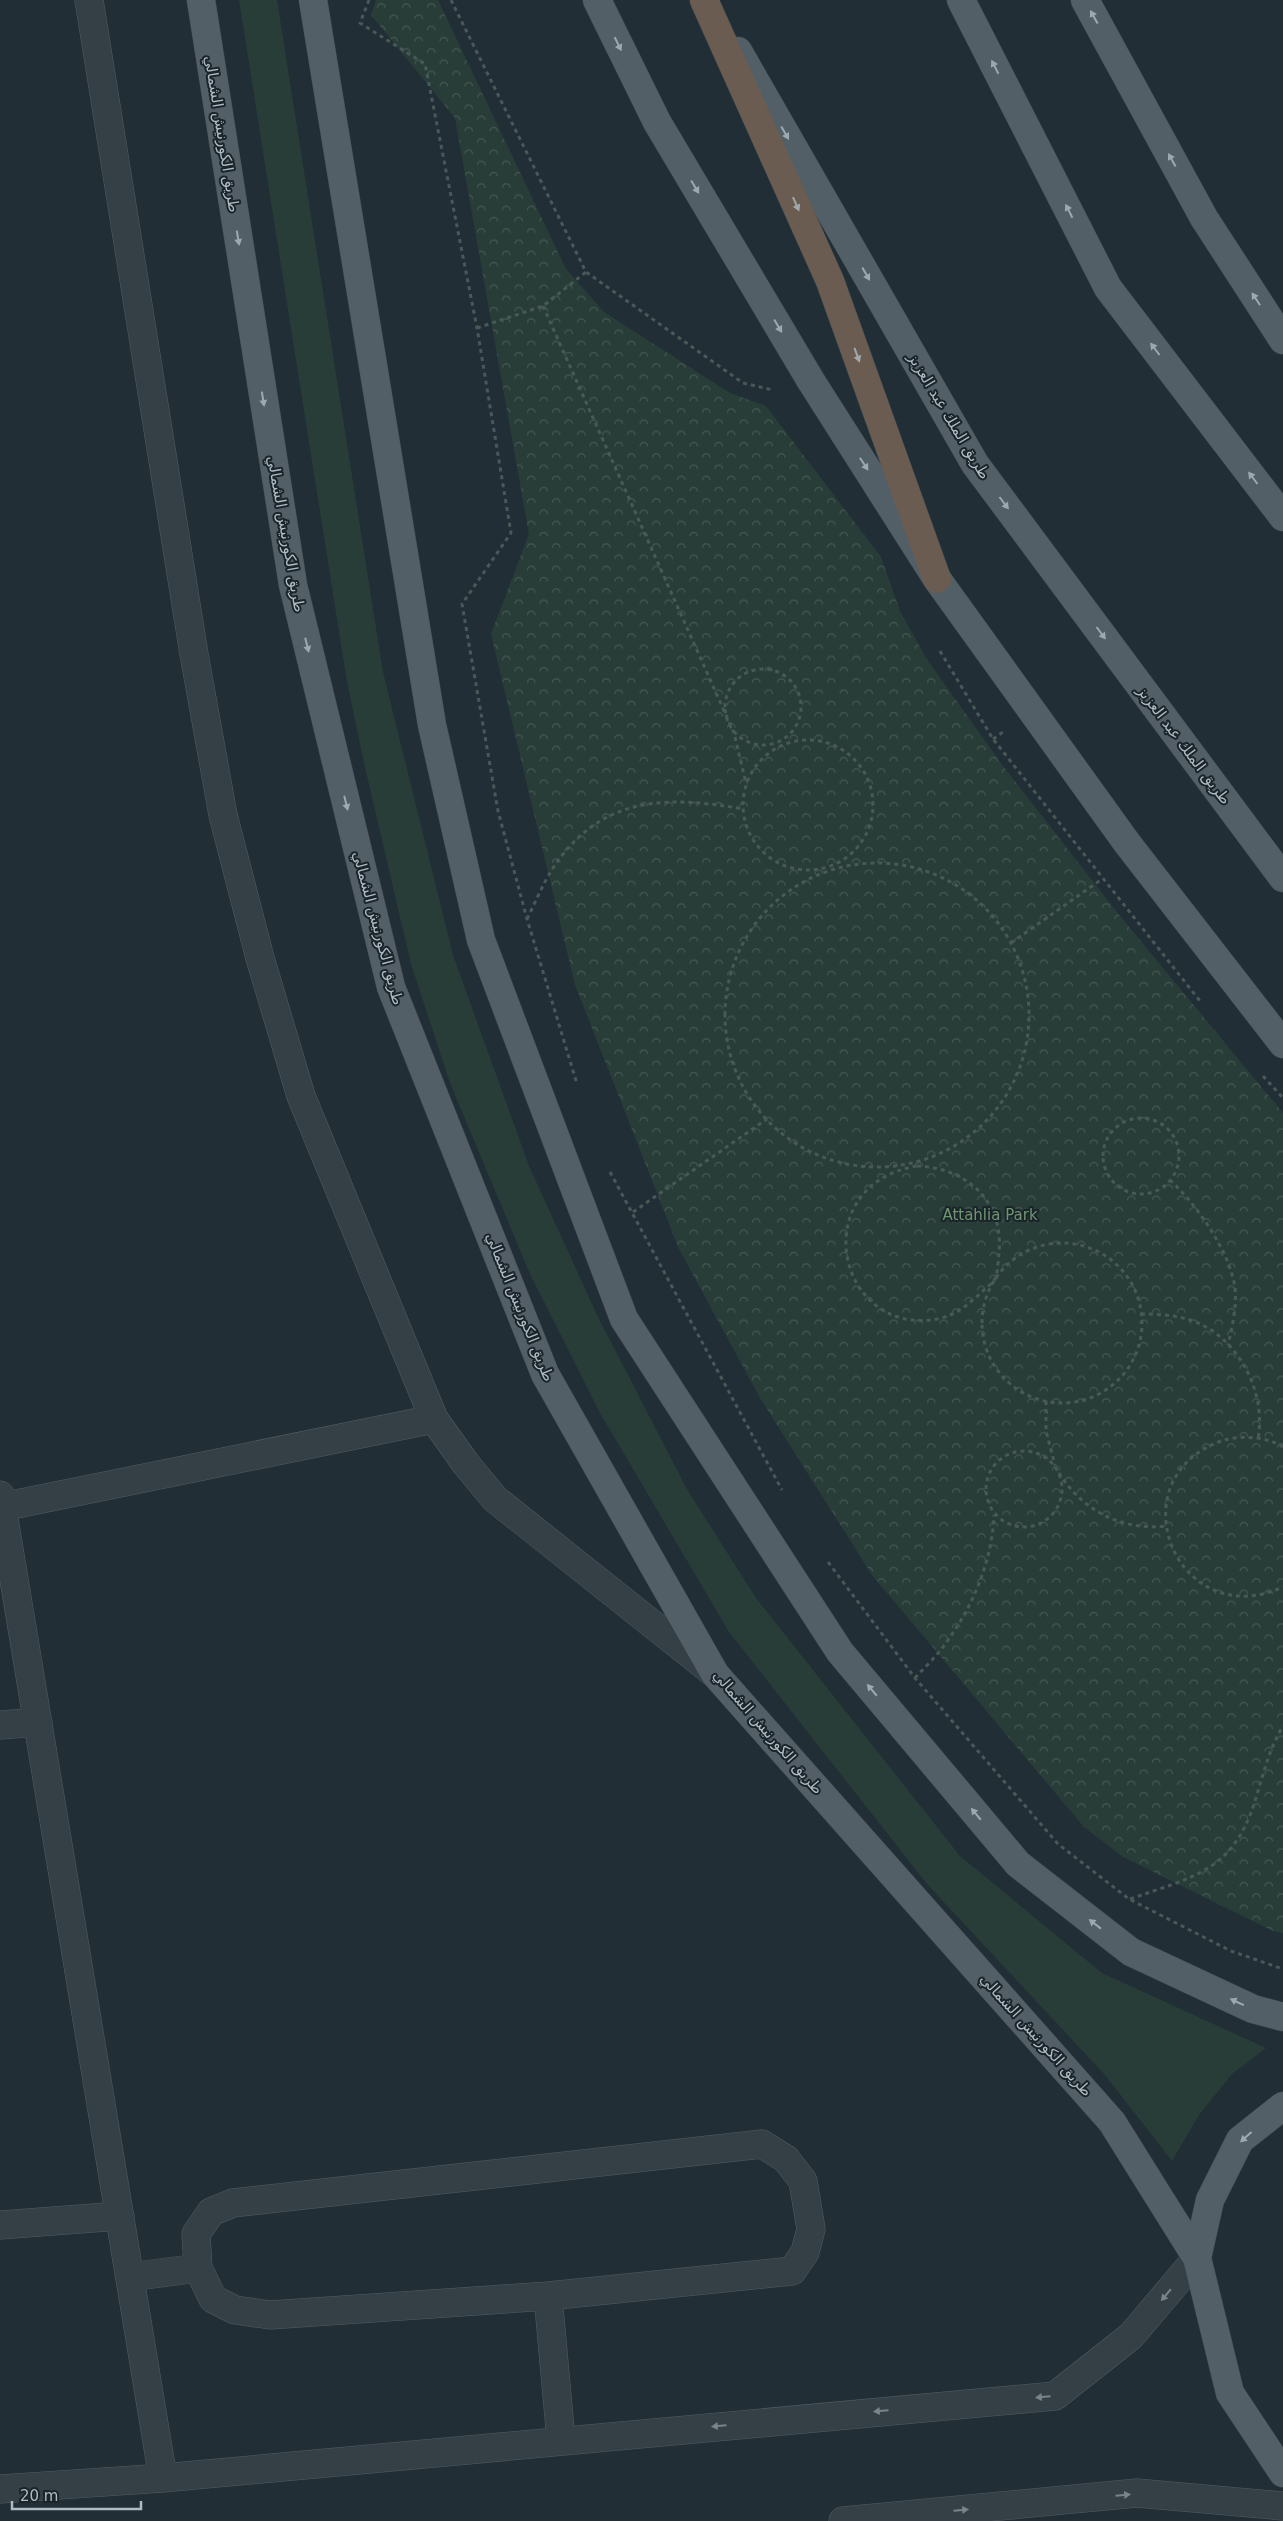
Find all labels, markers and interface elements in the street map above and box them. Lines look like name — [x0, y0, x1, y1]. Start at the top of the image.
one-way arrow — [1090, 10, 1098, 25]
one-way arrow — [614, 37, 622, 51]
street label: طريق الكورنيش الشمالي — [200, 54, 243, 214]
one-way arrow — [991, 60, 999, 74]
one-way arrow — [781, 126, 789, 141]
one-way arrow — [1168, 153, 1176, 167]
one-way arrow — [691, 180, 700, 193]
one-way arrow — [792, 197, 800, 211]
one-way arrow — [1065, 204, 1073, 219]
one-way arrow — [235, 231, 243, 247]
one-way arrow — [862, 267, 870, 282]
one-way arrow — [1252, 292, 1261, 305]
one-way arrow — [774, 320, 783, 333]
one-way arrow — [1150, 342, 1160, 356]
one-way arrow — [854, 347, 861, 362]
street label: طريق الملك عبد العزيز — [904, 349, 994, 482]
one-way arrow — [260, 391, 268, 407]
street label: طريق الكورنيش الشمالي — [262, 454, 309, 614]
one-way arrow — [859, 458, 869, 471]
one-way arrow — [1248, 472, 1259, 485]
one-way arrow — [999, 496, 1009, 510]
one-way arrow — [1096, 626, 1106, 640]
one-way arrow — [303, 637, 311, 652]
street label: طريق الملك عبد العزيز — [1133, 681, 1235, 808]
one-way arrow — [342, 795, 350, 810]
street label: طريق الكورنيش الشمالي — [348, 849, 407, 1007]
park label: Attahlia Park — [942, 1206, 1038, 1224]
street label: طريق الكورنيش الشمالي — [481, 1230, 558, 1384]
street label: طريق الكورنيش الشمالي — [708, 1666, 827, 1798]
one-way arrow — [866, 1684, 877, 1697]
one-way arrow — [971, 1808, 982, 1821]
one-way arrow — [1089, 1919, 1102, 1930]
street label: طريق الكورنيش الشمالي — [975, 1970, 1096, 2101]
one-way arrow — [1230, 1997, 1244, 2005]
one-way arrow — [1239, 2131, 1252, 2142]
one-way arrow — [1160, 2288, 1171, 2301]
one-way arrow — [1035, 2393, 1051, 2401]
one-way arrow — [873, 2407, 889, 2415]
one-way arrow — [711, 2422, 727, 2430]
scale bar — [12, 2478, 141, 2510]
text: 20 m — [20, 2487, 58, 2505]
one-way arrow — [1115, 2490, 1131, 2498]
one-way arrow — [954, 2506, 970, 2514]

